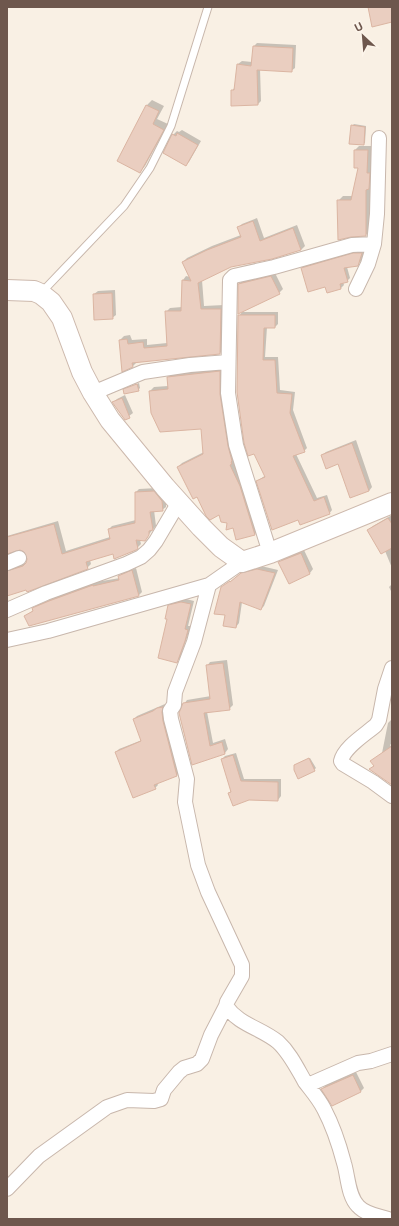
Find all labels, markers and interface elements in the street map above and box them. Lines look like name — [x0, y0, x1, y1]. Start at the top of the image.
north arrow — [343, 16, 383, 56]
text: U — [352, 20, 365, 34]

